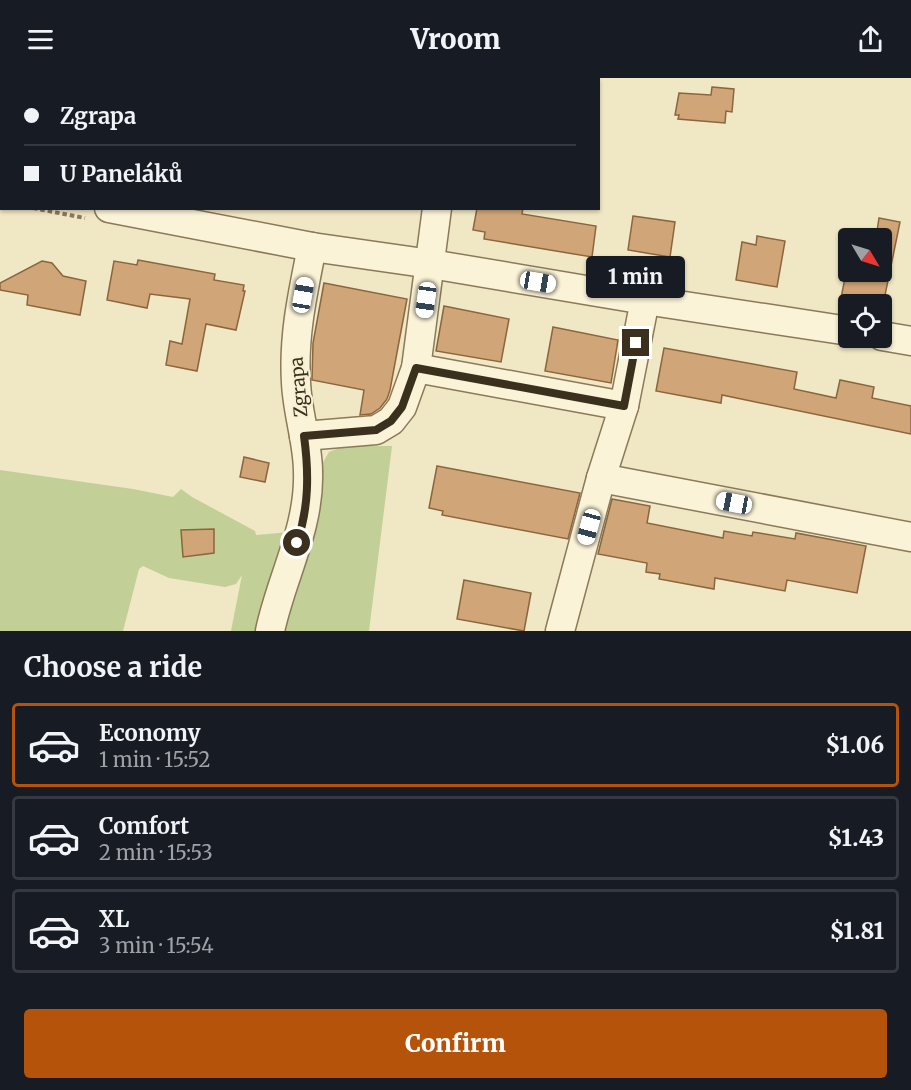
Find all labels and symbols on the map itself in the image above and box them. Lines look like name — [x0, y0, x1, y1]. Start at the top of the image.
north arrow — [838, 228, 892, 282]
callout: 1 min — [586, 256, 686, 298]
car — [519, 270, 557, 294]
car — [291, 276, 315, 314]
car — [415, 281, 437, 319]
route end — [622, 329, 649, 356]
street label: Zgrapa — [284, 355, 313, 418]
car — [715, 491, 753, 515]
car — [576, 507, 602, 547]
route start — [283, 529, 310, 556]

